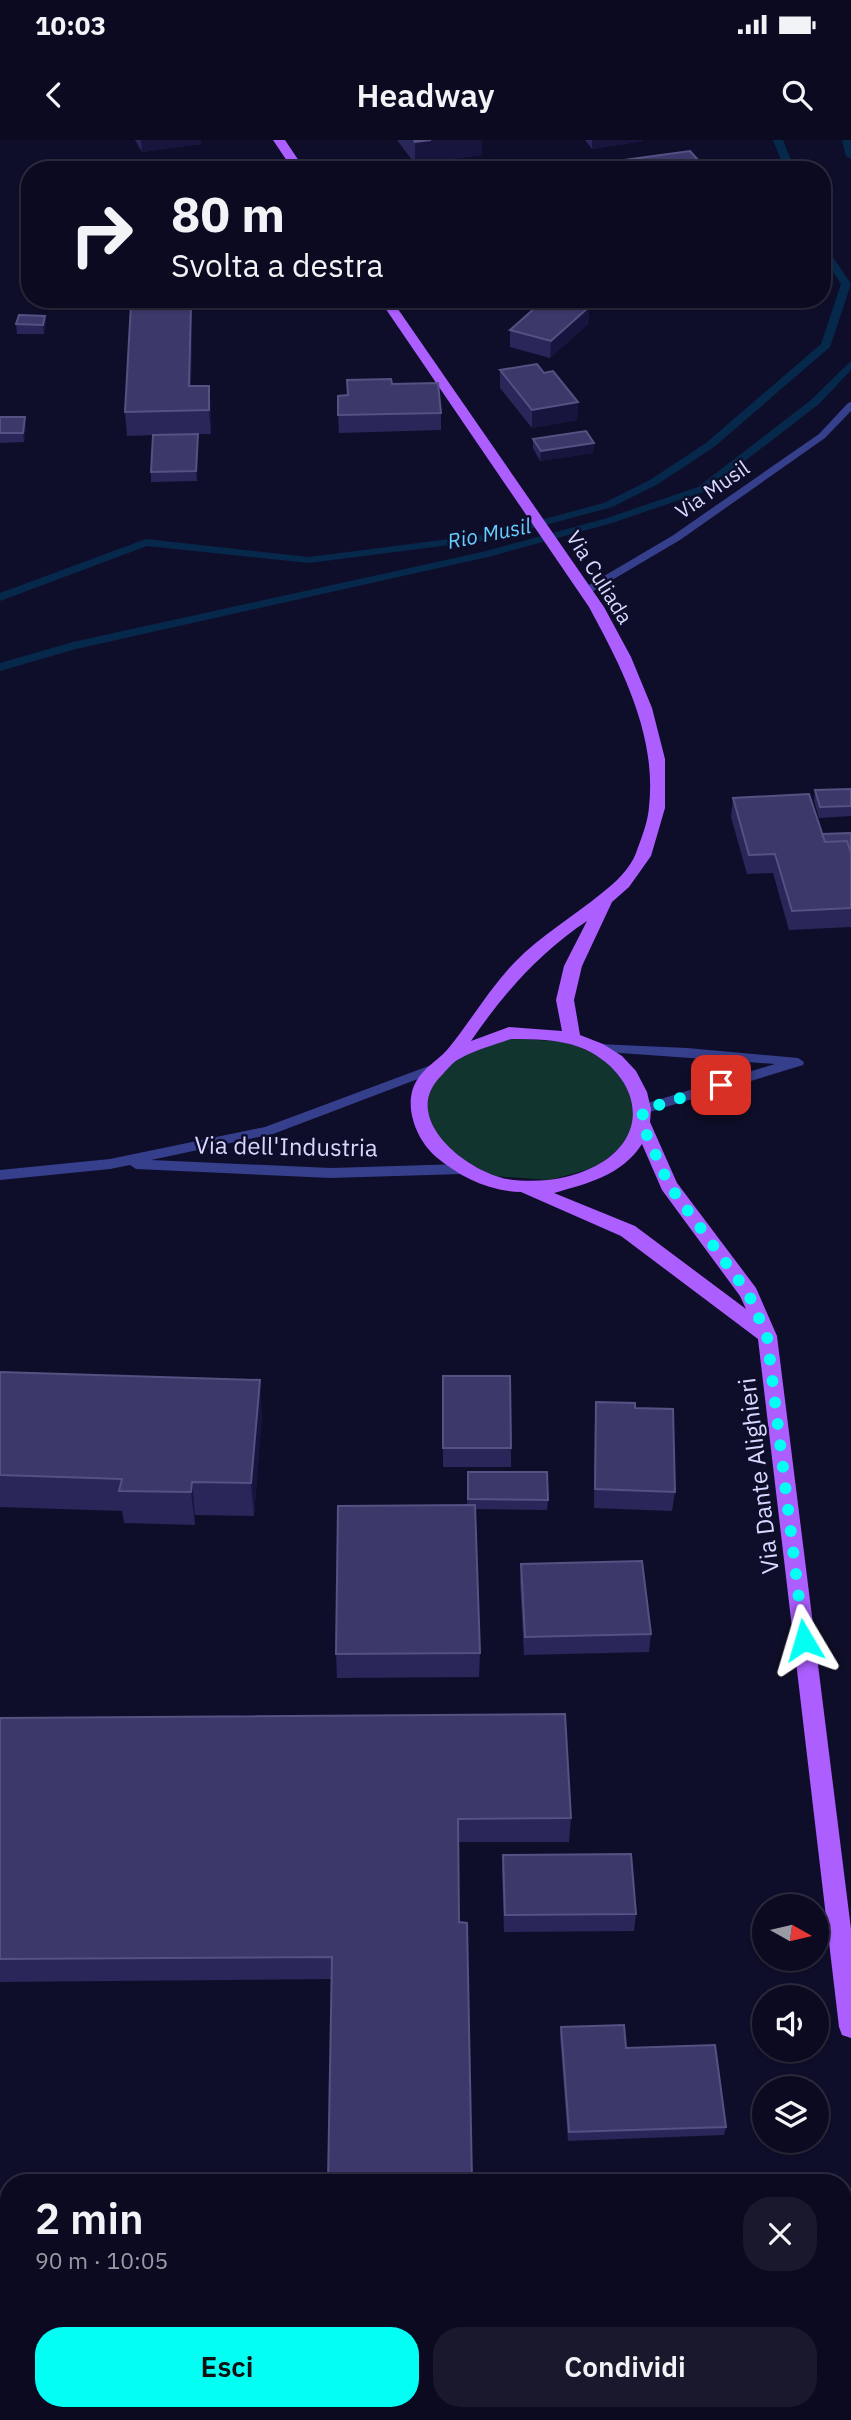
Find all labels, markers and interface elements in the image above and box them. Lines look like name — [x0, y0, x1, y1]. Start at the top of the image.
text: 10:03 — [35, 8, 106, 42]
text: Headway — [356, 74, 495, 116]
icon: back — [35, 76, 73, 114]
icon: search — [778, 76, 816, 114]
text: 80 m — [171, 182, 285, 245]
icon: right — [56, 189, 147, 280]
text: Svolta a destra — [171, 244, 383, 286]
street label: Via Musil — [669, 453, 755, 525]
water label: Rio Musil — [445, 511, 534, 555]
street label: Via Culiada — [560, 525, 640, 629]
pin — [691, 1055, 751, 1115]
icon: arrive — [702, 1066, 740, 1104]
street label: Via dell'Industria — [194, 1128, 378, 1164]
street label: Via Dante Alighieri — [730, 1376, 786, 1576]
position arrow — [767, 1603, 841, 1677]
north arrow — [752, 1894, 830, 1970]
map controls — [752, 1894, 829, 2153]
button: sound — [752, 1985, 829, 2062]
button: layers — [752, 2076, 829, 2153]
text: 2 min — [35, 2191, 144, 2246]
button: close — [743, 2197, 817, 2271]
text: 90 m · 10:05 — [35, 2245, 168, 2275]
button: Esci — [35, 2327, 419, 2407]
button: Condividi — [433, 2327, 817, 2407]

